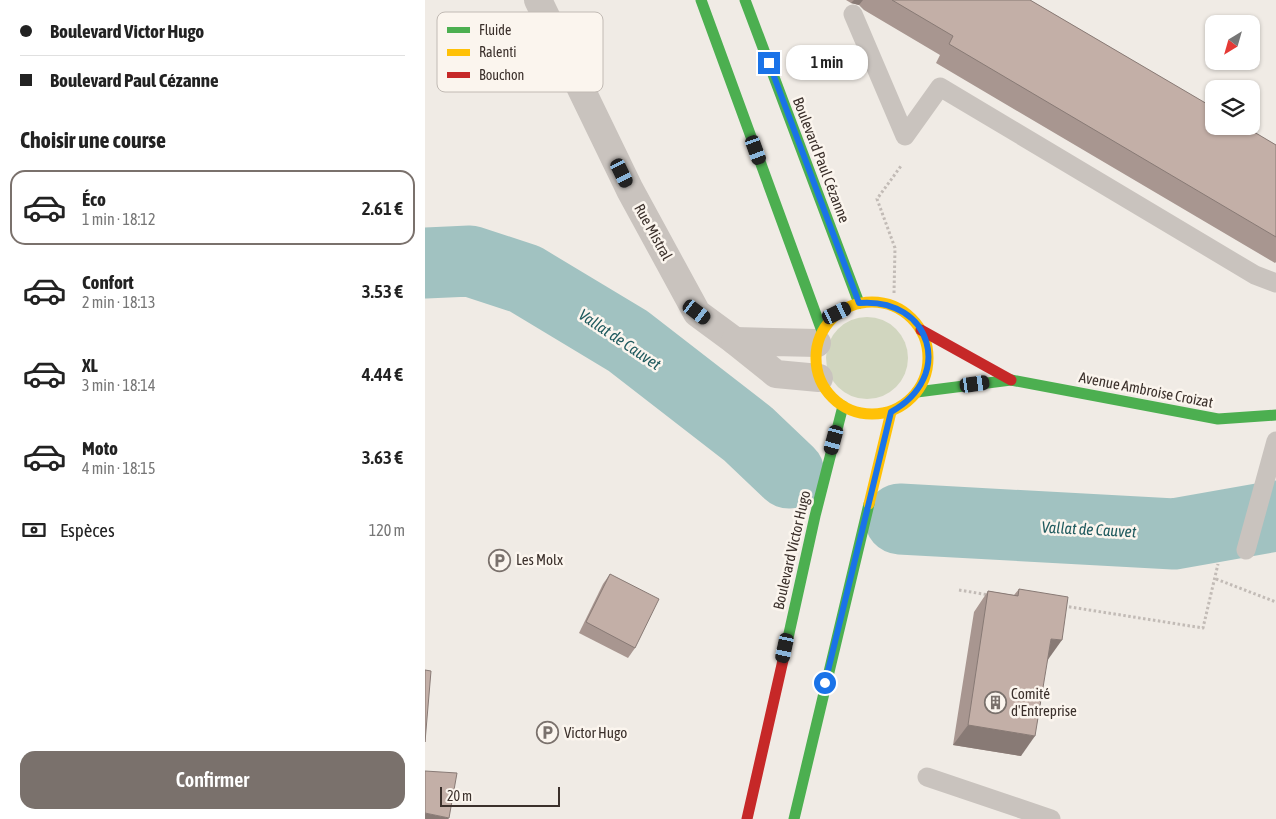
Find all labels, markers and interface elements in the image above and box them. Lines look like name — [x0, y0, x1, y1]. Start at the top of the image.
legend — [437, 12, 603, 92]
north arrow — [1205, 15, 1260, 70]
map controls — [1205, 15, 1260, 135]
text: Boulevard Victor Hugo — [50, 20, 204, 42]
text: Fluide — [479, 22, 511, 38]
text: Ralenti — [479, 44, 516, 60]
callout: 1 min — [787, 46, 869, 80]
route end — [758, 52, 780, 74]
text: 1 min — [811, 53, 843, 71]
text: Bouchon — [479, 67, 524, 83]
text: Boulevard Paul Cézanne — [50, 69, 219, 91]
button: layers — [1205, 80, 1260, 135]
street label: Boulevard Paul Cézanne — [790, 95, 853, 225]
text: Choisir une course — [20, 127, 166, 153]
car — [743, 133, 768, 167]
car — [608, 156, 635, 190]
icon: car — [22, 185, 67, 230]
text: Éco — [82, 188, 106, 210]
text: 2.61 € — [362, 197, 403, 219]
street label: Rue Mistral — [631, 201, 676, 263]
text: 1 min · 18:12 — [82, 210, 155, 228]
icon: car — [22, 268, 67, 313]
text: Confort — [82, 271, 134, 293]
text: 3.53 € — [362, 280, 403, 302]
text: 2 min · 18:13 — [82, 293, 155, 311]
car — [680, 297, 713, 327]
car — [820, 300, 853, 326]
water label: Vallat de Cauvet — [576, 305, 665, 373]
icon: car — [22, 351, 67, 396]
text: XL — [82, 354, 98, 376]
text: 4.44 € — [362, 363, 403, 385]
street label: Avenue Ambroise Croizat — [1078, 368, 1215, 411]
car — [959, 374, 990, 394]
text: 3 min · 18:14 — [82, 376, 155, 394]
car — [822, 424, 845, 456]
icon: car — [22, 434, 67, 479]
text: Moto — [82, 437, 118, 459]
text: 3.63 € — [362, 446, 403, 468]
text: 4 min · 18:15 — [82, 459, 155, 477]
street label: Boulevard Victor Hugo — [770, 489, 813, 611]
icon: cash — [20, 516, 48, 544]
water label: Vallat de Cauvet — [1041, 518, 1137, 540]
text: Espèces — [60, 519, 115, 541]
text: 120 m — [369, 521, 405, 539]
parking icon: Les Molx — [488, 548, 512, 572]
place label: Les Molx — [516, 551, 563, 568]
car — [774, 632, 795, 664]
route start — [814, 672, 836, 694]
place label: Comité d'Entreprise — [1011, 685, 1077, 719]
building icon: Comité d'Entreprise — [983, 691, 1007, 715]
parking icon: Victor Hugo — [536, 721, 560, 745]
place label: Victor Hugo — [564, 724, 627, 741]
button: Confirmer — [20, 751, 405, 809]
scale bar — [440, 784, 560, 807]
text: 20 m — [447, 788, 472, 804]

